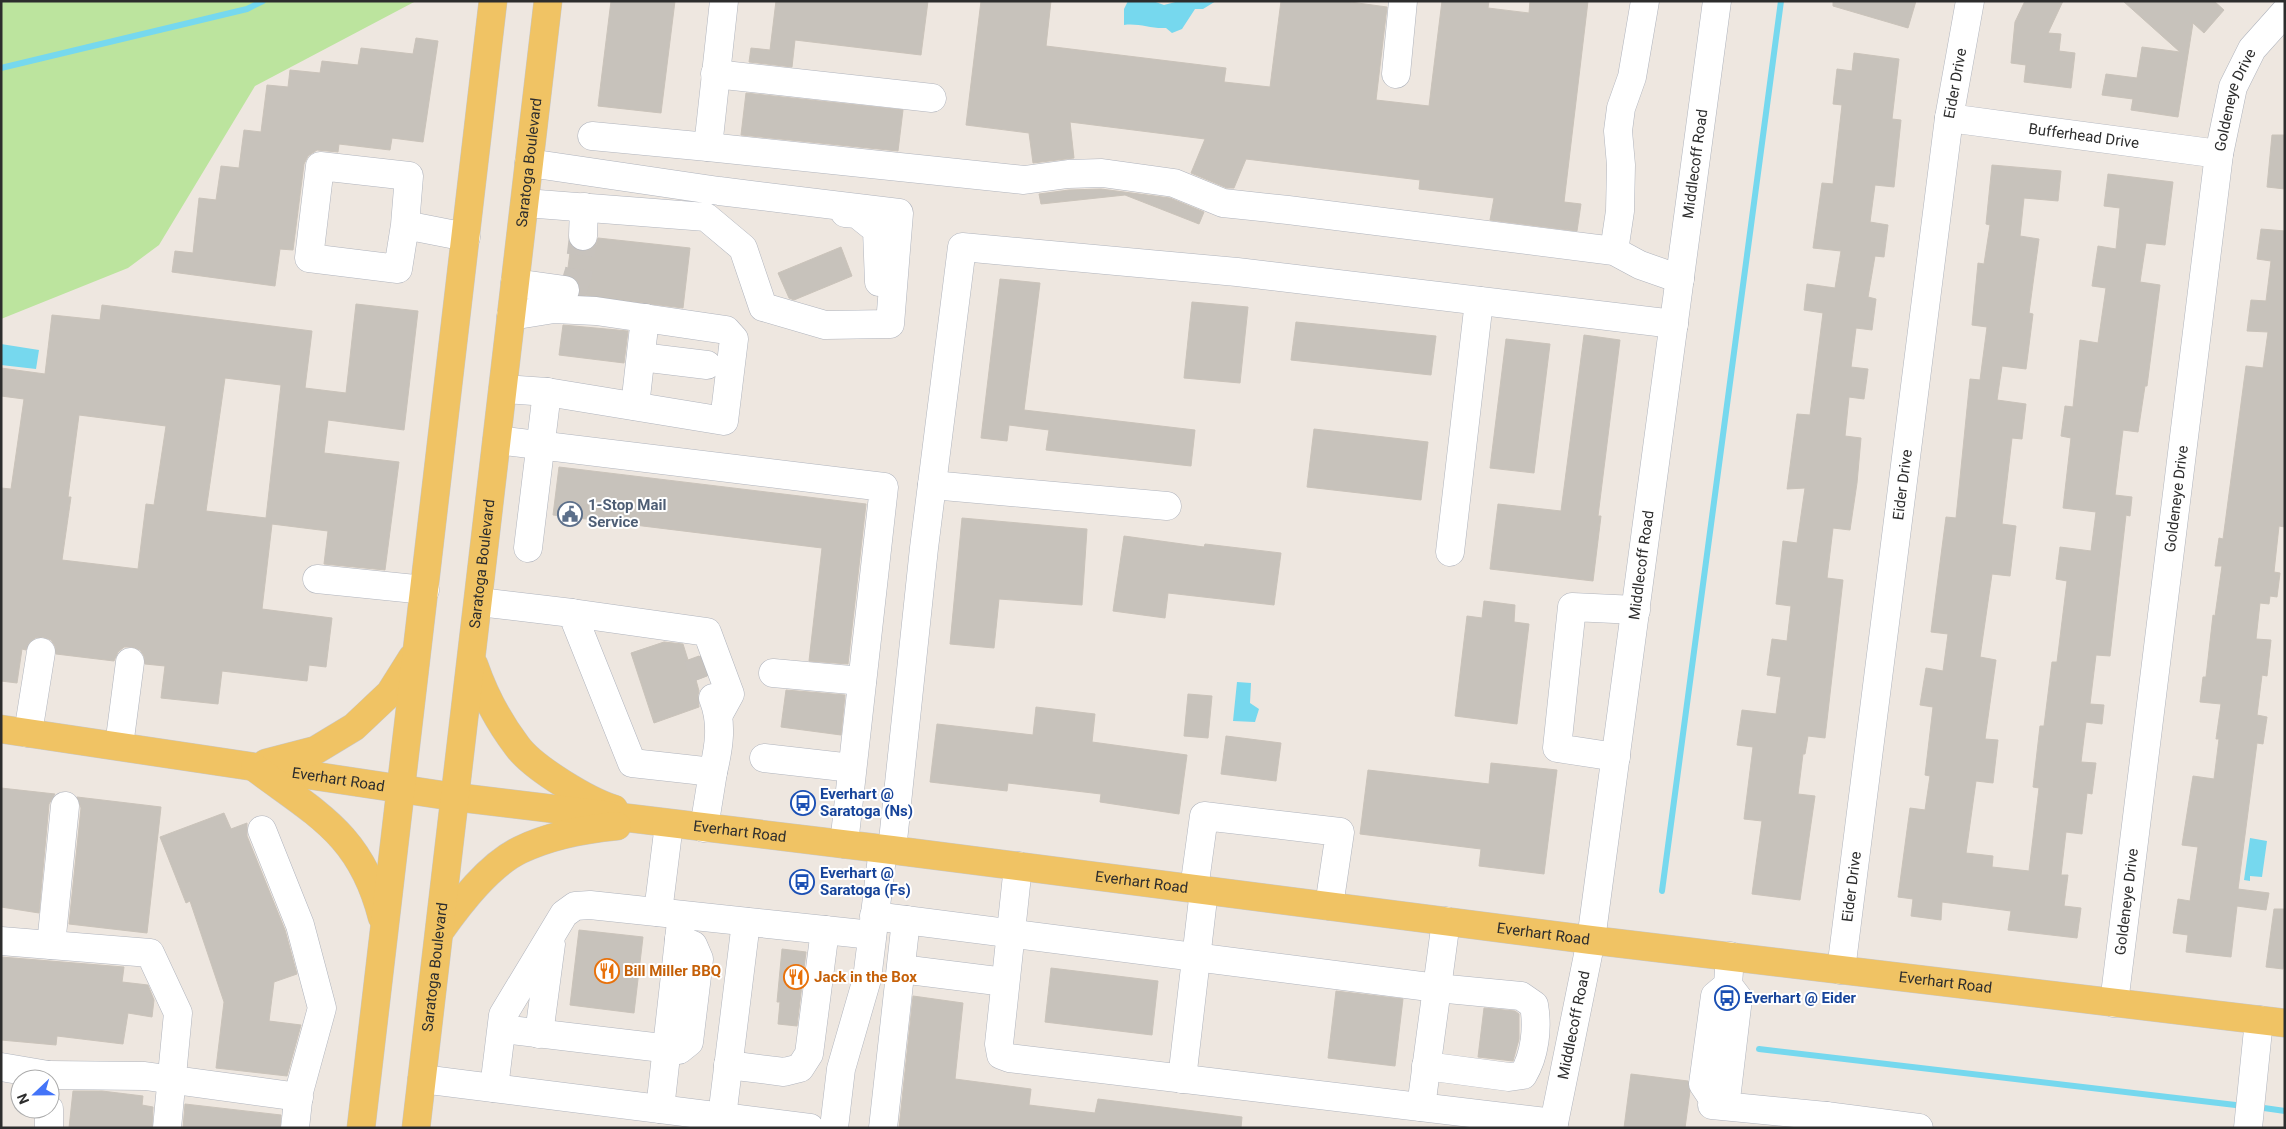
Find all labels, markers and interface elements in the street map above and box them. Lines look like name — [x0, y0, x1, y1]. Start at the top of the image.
street label: Goldeneye Drive — [2211, 46, 2260, 153]
street label: Eider Drive — [1940, 47, 1970, 120]
street label: Saratoga Boulevard — [513, 97, 546, 228]
street label: Middlecoff Road — [1679, 108, 1711, 220]
street label: Bufferhead Drive — [2027, 120, 2140, 152]
street label: Goldeneye Drive — [2161, 444, 2192, 553]
street label: Eider Drive — [1889, 448, 1916, 521]
place label: 1-Stop Mail Service — [588, 496, 666, 531]
street label: Saratoga Boulevard — [466, 498, 499, 630]
public building icon: 1-Stop Mail Service — [557, 501, 583, 527]
street label: Middlecoff Road — [1625, 509, 1658, 621]
street label: Everhart Road — [291, 764, 386, 795]
place label: Everhart @ Saratoga (Ns) — [820, 785, 913, 820]
bus stop icon: Everhart @ Saratoga (Ns) — [790, 790, 816, 816]
street label: Everhart Road — [692, 817, 787, 846]
street label: Goldeneye Drive — [2111, 847, 2142, 956]
street label: Eider Drive — [1838, 850, 1865, 923]
place label: Everhart @ Saratoga (Fs) — [820, 864, 911, 899]
street label: Everhart Road — [1094, 867, 1189, 897]
bus stop icon: Everhart @ Saratoga (Fs) — [789, 869, 815, 895]
street label: Saratoga Boulevard — [418, 901, 451, 1033]
street label: Everhart Road — [1496, 919, 1591, 949]
restaurant icon: Bill Miller BBQ — [594, 958, 620, 984]
place label: Bill Miller BBQ — [624, 962, 721, 980]
restaurant icon: Jack in the Box — [783, 964, 809, 990]
place label: Jack in the Box — [814, 968, 917, 986]
street label: Everhart Road — [1898, 968, 1993, 997]
street label: Middlecoff Road — [1554, 969, 1594, 1081]
bus stop icon: Everhart @ Eider — [1714, 985, 1740, 1011]
place label: Everhart @ Eider — [1744, 989, 1857, 1007]
north arrow — [10, 1069, 60, 1119]
text: N — [14, 1091, 32, 1106]

